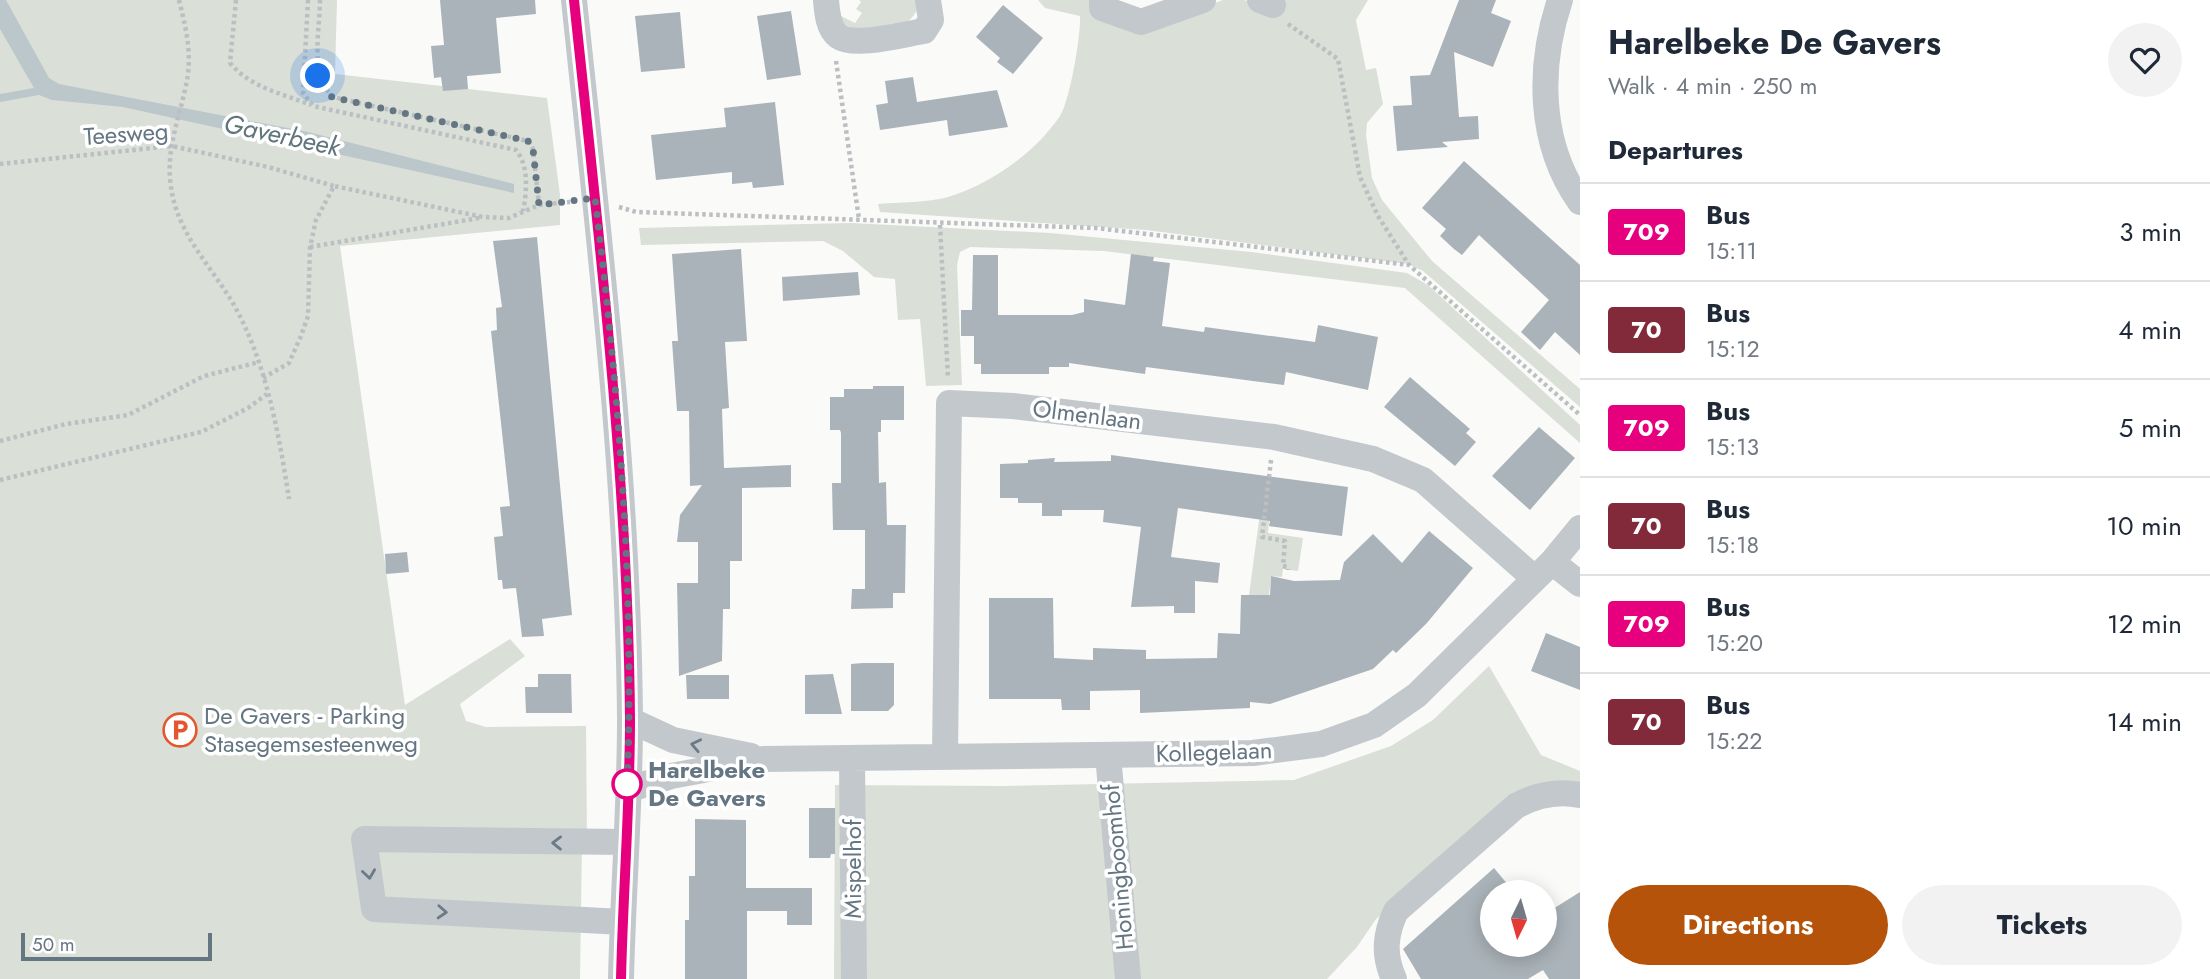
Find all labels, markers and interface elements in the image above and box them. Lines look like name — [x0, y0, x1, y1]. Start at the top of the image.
text: Harelbeke De Gavers — [1608, 19, 1941, 66]
button: heart — [2108, 23, 2182, 97]
your location — [300, 58, 335, 93]
text: Walk · 4 min · 250 m — [1608, 69, 1817, 103]
water label: Gaverbeek — [221, 104, 345, 166]
street label: Teesweg — [82, 113, 170, 154]
text: Departures — [1608, 131, 1743, 169]
text: Bus — [1706, 196, 1750, 234]
text: 3 min — [2119, 213, 2182, 251]
text: 709 — [1623, 214, 1670, 249]
text: 15:11 — [1706, 234, 1757, 268]
text: Bus — [1706, 294, 1750, 332]
text: 4 min — [2118, 311, 2182, 349]
text: 70 — [1631, 312, 1662, 347]
text: 15:12 — [1706, 332, 1760, 366]
street label: Olmenlaan — [1031, 390, 1143, 439]
text: Bus — [1706, 392, 1750, 430]
text: 5 min — [2119, 409, 2182, 447]
text: 709 — [1623, 410, 1670, 445]
text: 15:13 — [1706, 430, 1759, 464]
text: Bus — [1706, 490, 1750, 528]
text: 10 min — [2106, 507, 2182, 545]
text: 70 — [1631, 508, 1662, 543]
text: 15:18 — [1706, 528, 1759, 562]
text: Bus — [1706, 588, 1750, 626]
text: 12 min — [2107, 605, 2182, 643]
text: 709 — [1623, 606, 1670, 641]
text: 15:20 — [1706, 626, 1763, 660]
text: Bus — [1706, 686, 1750, 724]
place label: De Gavers - Parking Stasegemsesteenweg — [204, 698, 418, 761]
text: 14 min — [2107, 703, 2182, 741]
text: 70 — [1631, 704, 1662, 739]
parking icon: De Gavers - Parking Stasegemsesteenweg — [161, 711, 199, 749]
text: 15:22 — [1706, 724, 1762, 758]
street label: Kollegelaan — [1155, 732, 1273, 771]
one-way arrow — [690, 738, 702, 753]
place label: Harelbeke De Gavers — [648, 752, 766, 815]
marker: Harelbeke De Gavers — [612, 769, 642, 799]
street label: Honingboomhof — [1093, 781, 1142, 952]
street label: Mispelhof — [835, 818, 870, 919]
one-way arrow — [552, 835, 563, 850]
one-way arrow — [361, 868, 376, 880]
north arrow — [1480, 880, 1558, 957]
map controls — [1480, 880, 1557, 957]
button: Directions — [1608, 885, 1888, 965]
button: Tickets — [1902, 885, 2182, 965]
one-way arrow — [437, 904, 448, 919]
scale bar — [21, 930, 212, 962]
text: 50 m — [32, 931, 75, 958]

